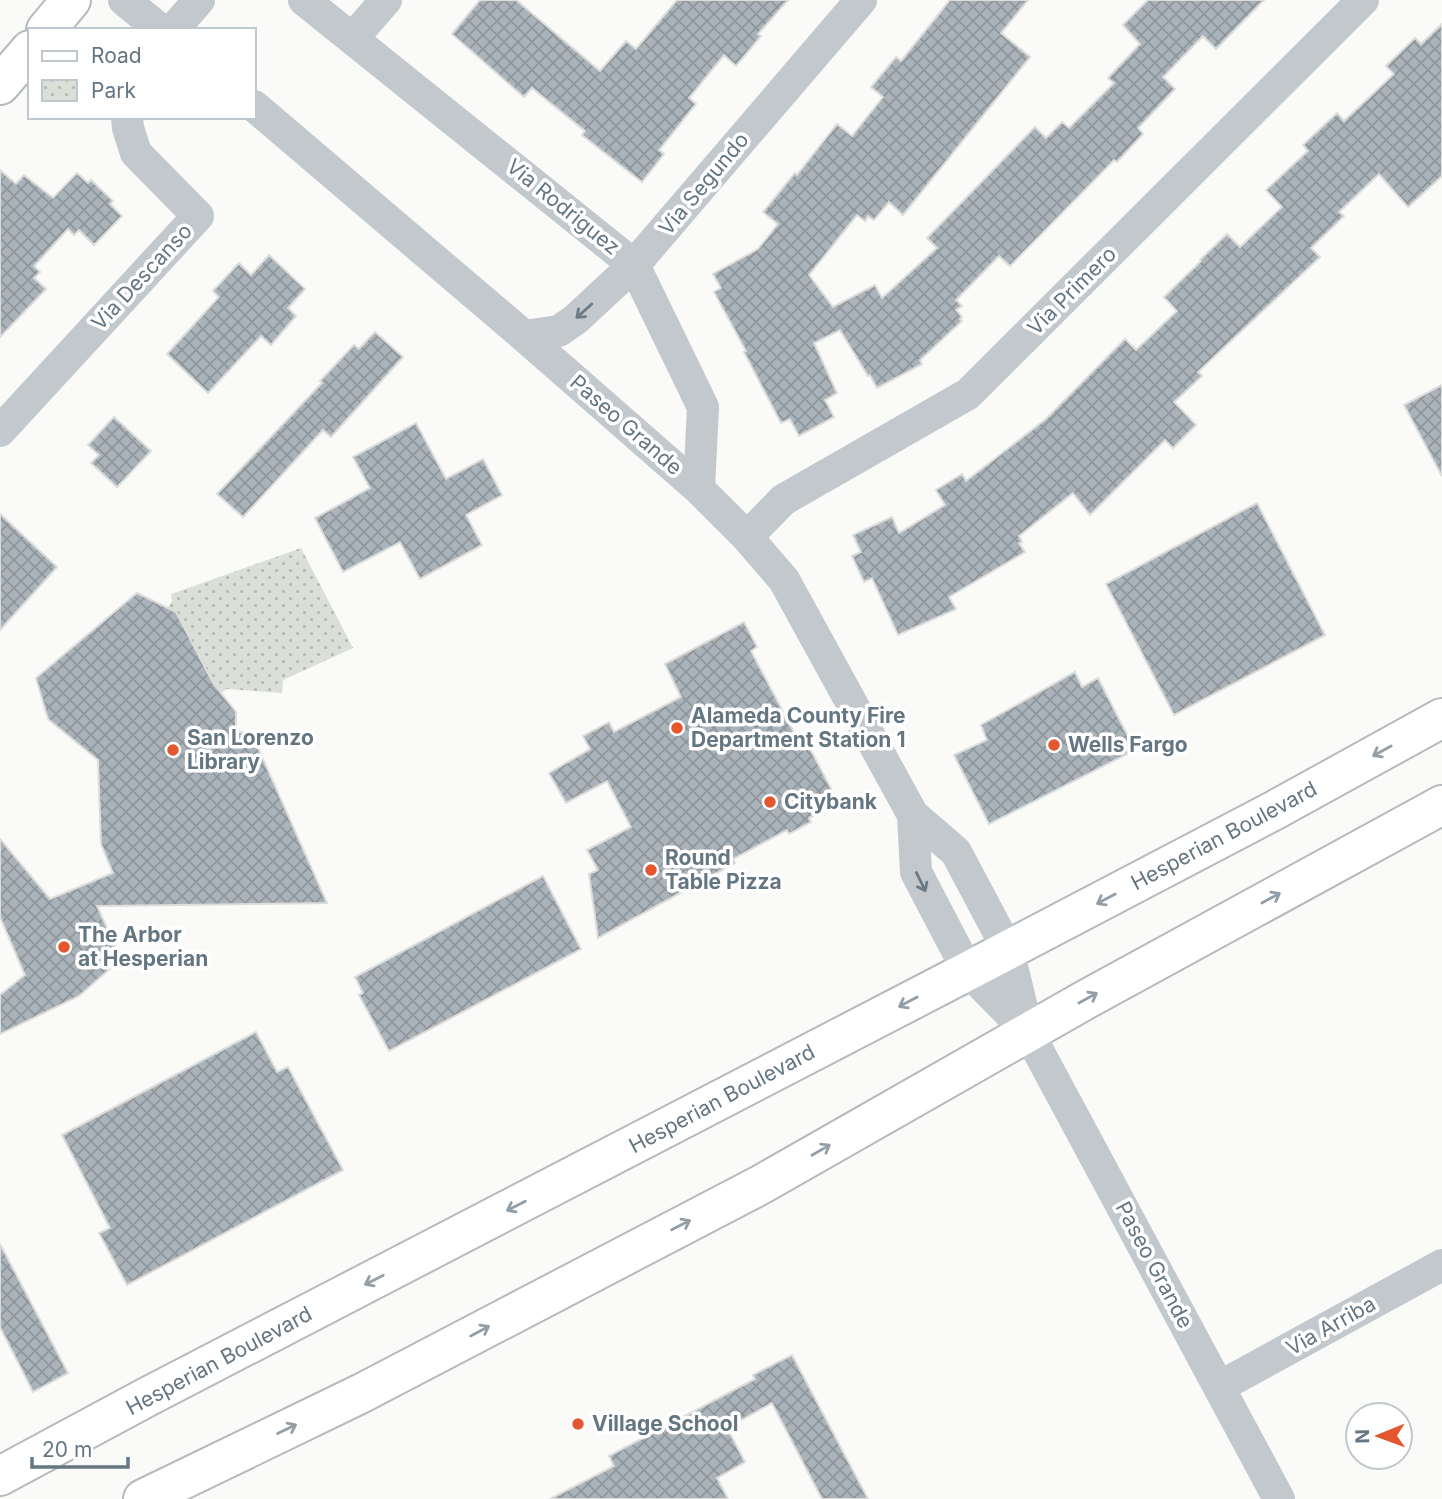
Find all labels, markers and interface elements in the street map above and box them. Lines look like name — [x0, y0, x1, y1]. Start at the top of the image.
legend — [28, 28, 256, 119]
text: Road — [91, 43, 142, 68]
text: Park — [91, 78, 136, 103]
street label: Via Segundo — [653, 127, 754, 240]
street label: Via Rodriguez — [502, 153, 625, 260]
street label: Via Descanso — [86, 218, 197, 335]
street label: Via Primero — [1022, 241, 1121, 340]
one-way arrow — [576, 303, 593, 320]
street label: Paseo Grande — [565, 369, 687, 480]
place label: Alameda County Fire Department Station 1 — [691, 703, 906, 752]
marker: Alameda County Fire Department Station 1 — [669, 720, 685, 736]
place label: San Lorenzo Library — [187, 725, 314, 774]
place label: Wells Fargo — [1068, 732, 1188, 757]
marker: Wells Fargo — [1046, 737, 1062, 753]
marker: San Lorenzo Library — [165, 742, 181, 758]
one-way arrow — [1373, 744, 1393, 758]
street label: Hesperian Boulevard — [1126, 776, 1321, 895]
place label: Citybank — [784, 789, 878, 814]
marker: Citybank — [762, 794, 778, 810]
place label: Round Table Pizza — [665, 845, 782, 894]
marker: Round Table Pizza — [643, 862, 659, 878]
one-way arrow — [915, 871, 928, 892]
one-way arrow — [1260, 891, 1281, 904]
one-way arrow — [1097, 892, 1117, 906]
place label: The Arbor at Hesperian — [78, 922, 208, 971]
marker: The Arbor at Hesperian — [56, 939, 72, 955]
one-way arrow — [1077, 991, 1098, 1004]
one-way arrow — [898, 996, 918, 1010]
street label: Hesperian Boulevard — [624, 1039, 819, 1158]
one-way arrow — [811, 1143, 831, 1157]
street label: Paseo Grande — [1111, 1197, 1198, 1332]
one-way arrow — [507, 1200, 527, 1214]
one-way arrow — [670, 1218, 691, 1231]
one-way arrow — [364, 1274, 385, 1288]
street label: Via Arriba — [1282, 1291, 1380, 1360]
street label: Hesperian Boulevard — [121, 1301, 316, 1420]
one-way arrow — [469, 1324, 490, 1338]
north arrow — [1344, 1401, 1414, 1471]
place label: Village School — [592, 1411, 738, 1436]
marker: Village School — [570, 1416, 586, 1432]
one-way arrow — [276, 1421, 297, 1435]
scale bar — [32, 1426, 128, 1470]
text: N — [1351, 1429, 1374, 1444]
text: 20 m — [42, 1437, 92, 1462]

